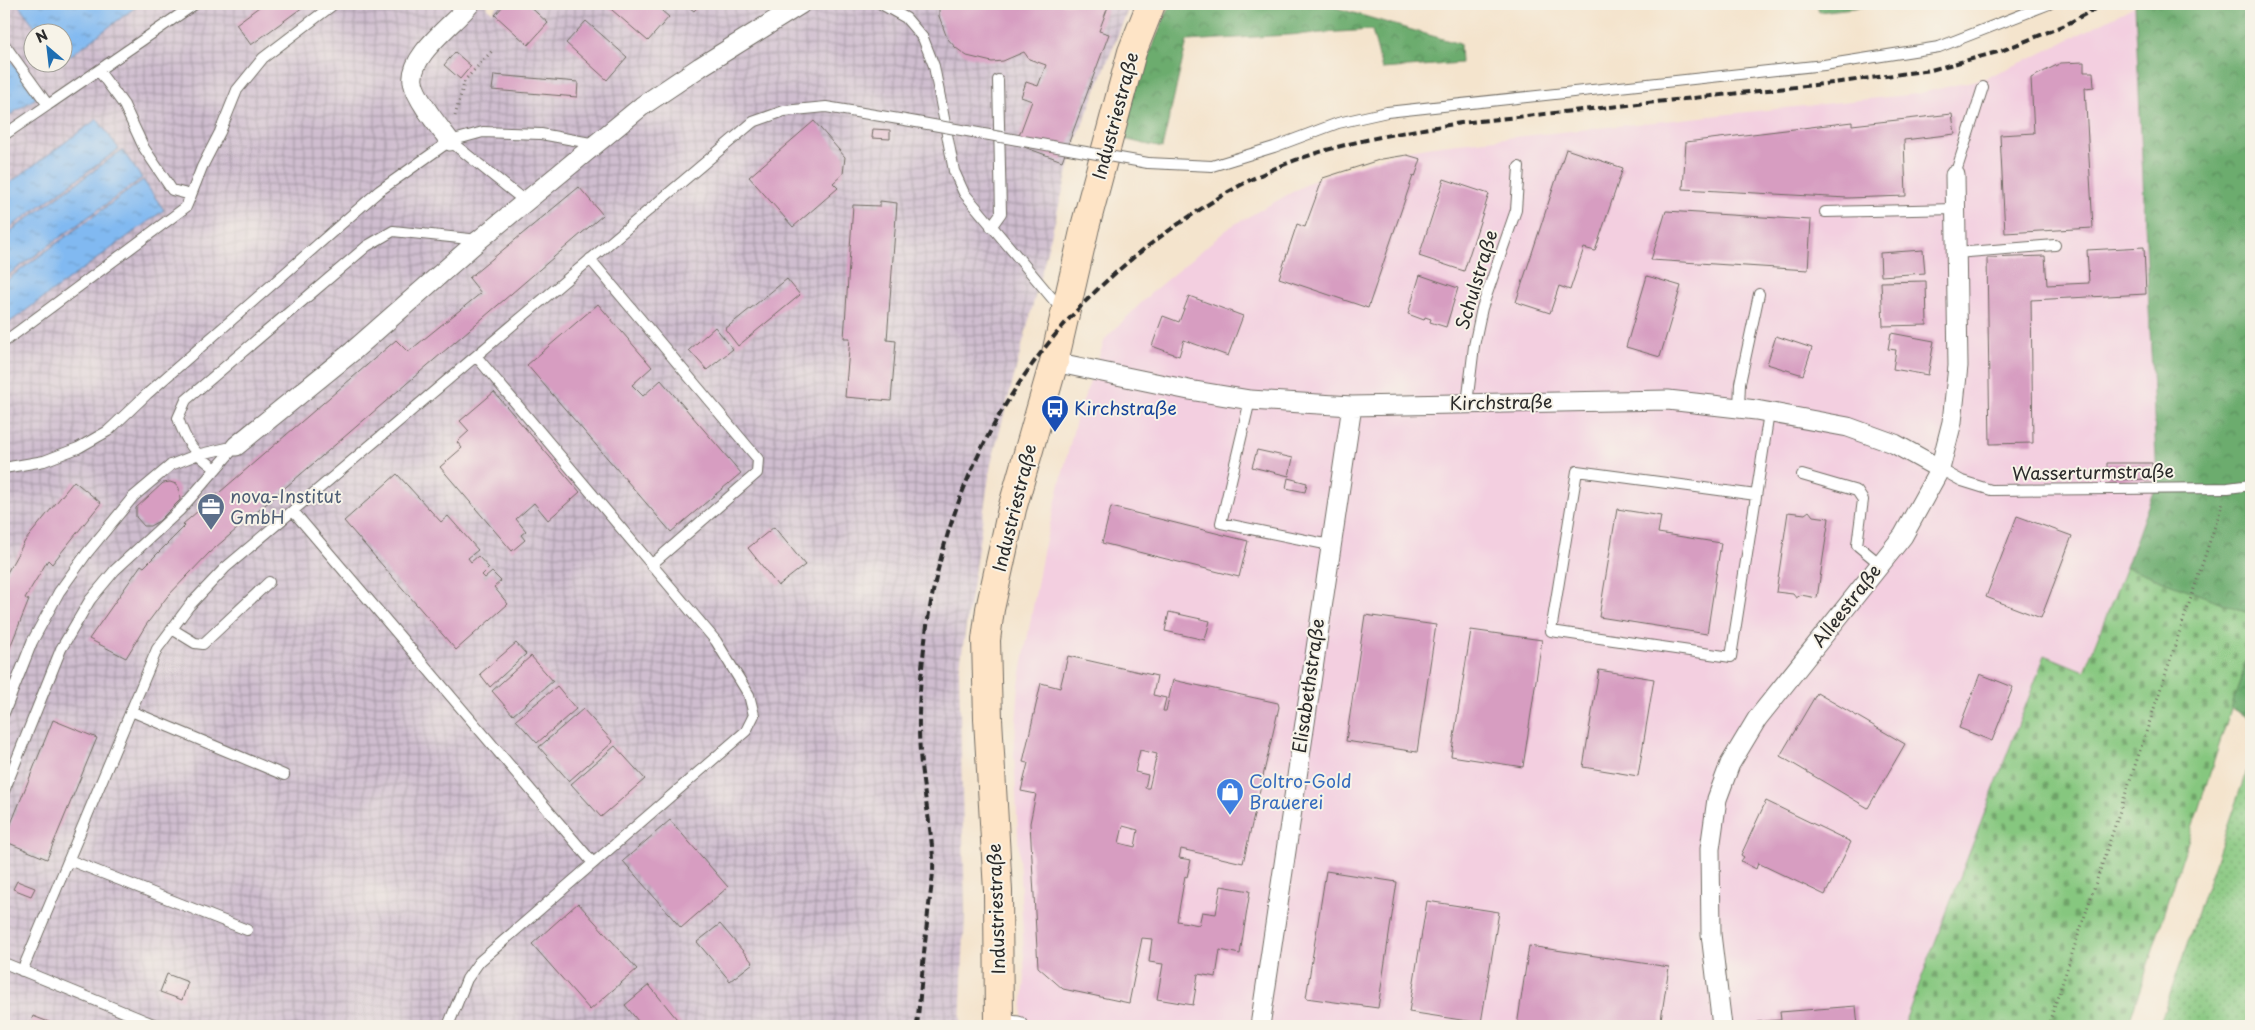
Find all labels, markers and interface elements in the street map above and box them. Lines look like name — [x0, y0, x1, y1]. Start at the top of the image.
north arrow — [22, 22, 72, 72]
text: N — [32, 24, 51, 48]
street label: Industriestraße — [1085, 49, 1145, 182]
street label: Schulstraße — [1448, 226, 1504, 333]
street label: Kirchstraße — [1449, 387, 1553, 416]
bus stop icon: Kirchstraße — [1040, 394, 1070, 433]
place label: Kirchstraße — [1074, 394, 1177, 421]
street label: Industriestraße — [985, 441, 1042, 574]
street label: Wasserturmstraße — [2012, 457, 2174, 486]
place label: nova-Institut GmbH — [230, 482, 342, 530]
office icon: nova-Institut GmbH — [196, 492, 226, 531]
street label: Alleestraße — [1805, 558, 1887, 652]
street label: Elisabethstraße — [1285, 617, 1330, 755]
place label: Coltro-Gold Brauerei — [1249, 767, 1352, 815]
shop icon: Coltro-Gold Brauerei — [1215, 777, 1245, 816]
street label: Industriestraße — [980, 843, 1011, 975]

